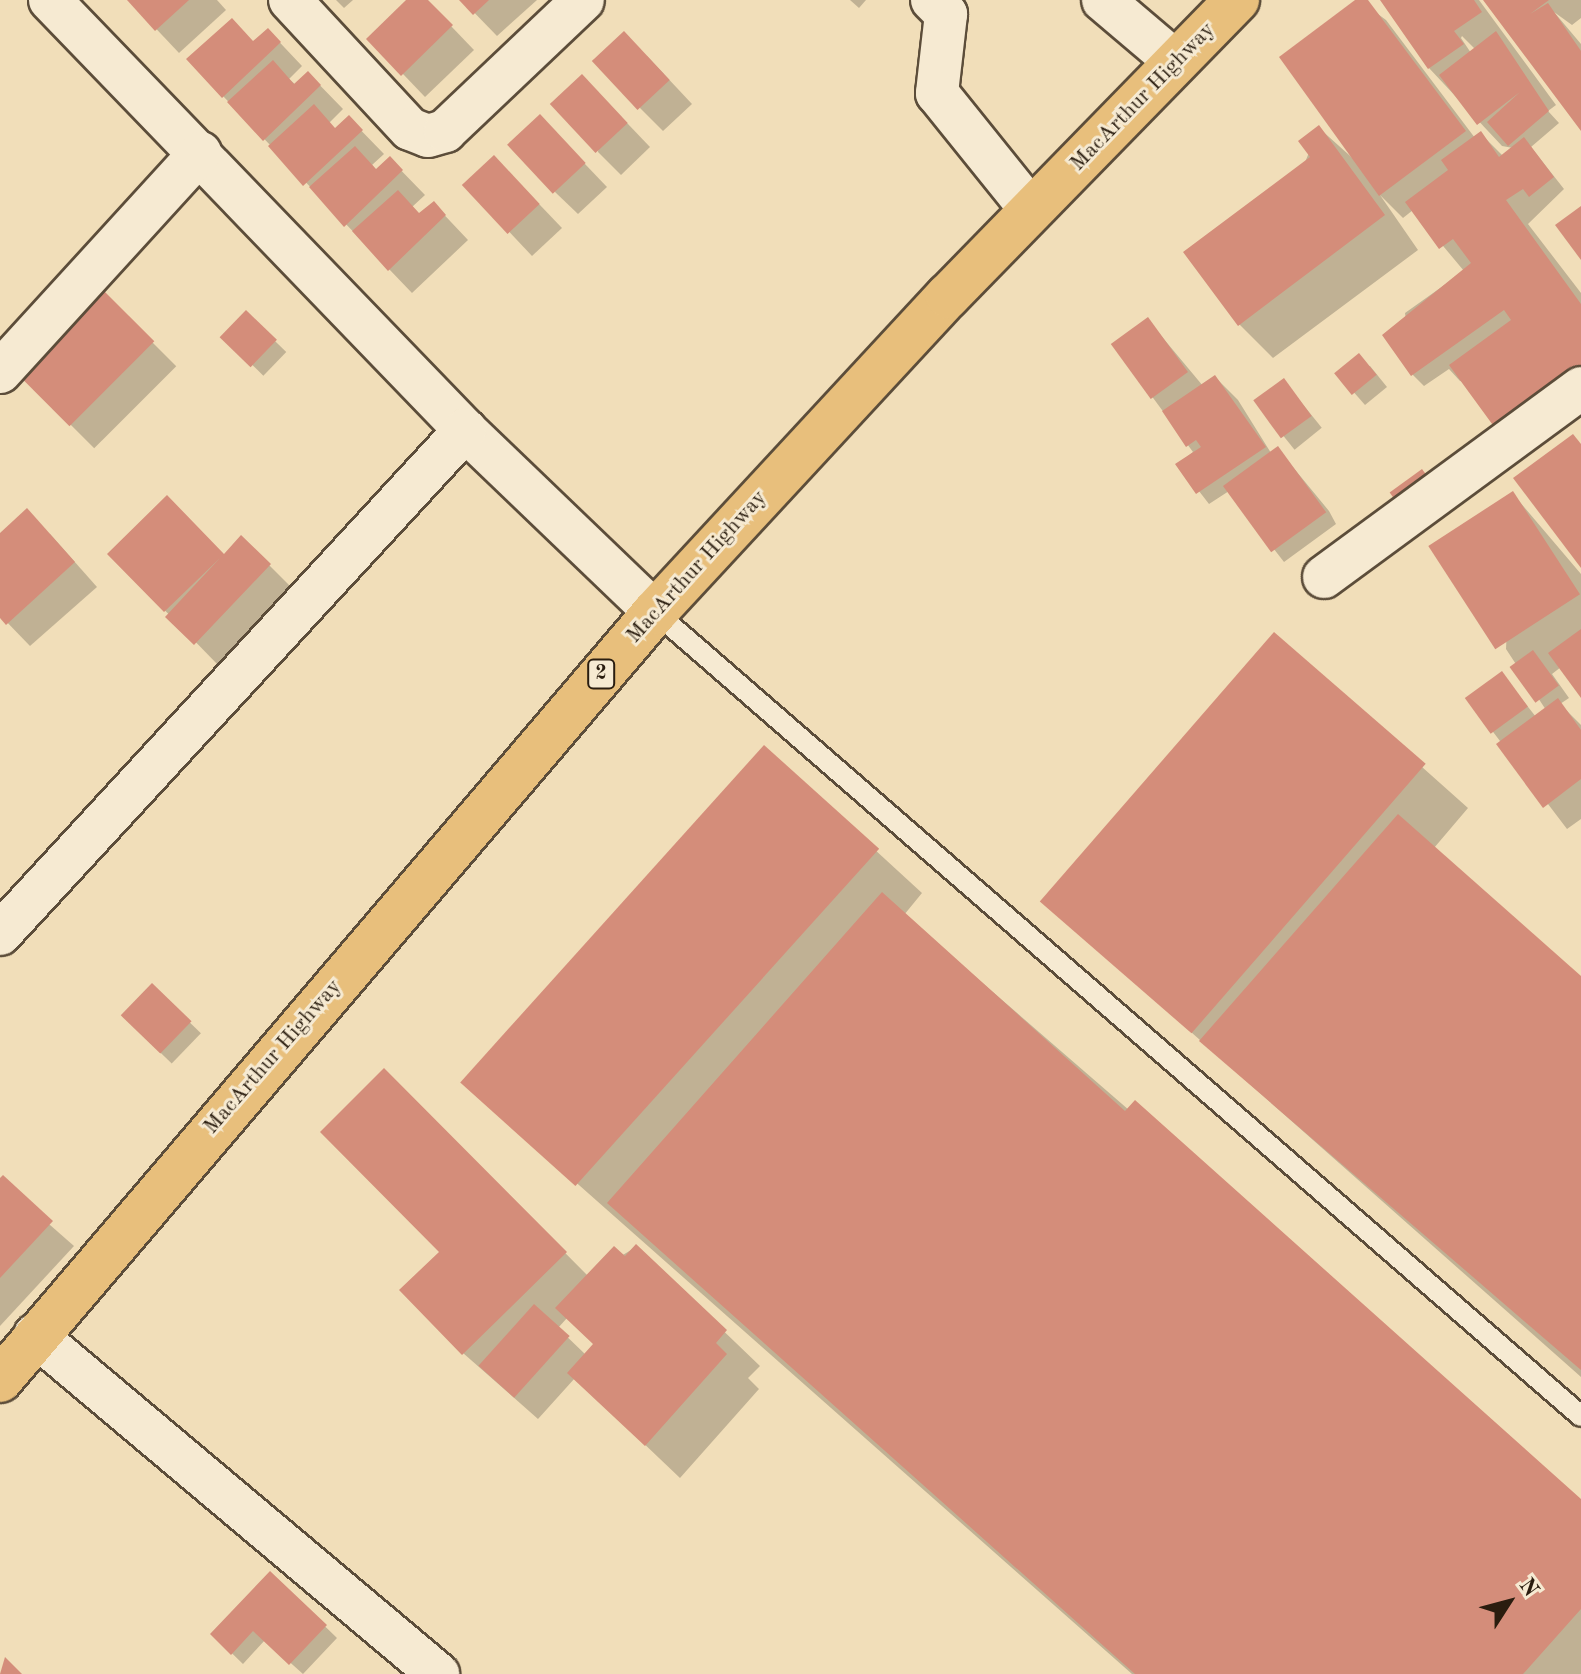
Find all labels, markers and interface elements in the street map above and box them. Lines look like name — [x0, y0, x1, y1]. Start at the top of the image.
street label: MacArthur Highway — [1065, 17, 1221, 177]
street label: MacArthur Highway — [621, 485, 773, 649]
road number: 2 — [587, 658, 615, 690]
street label: MacArthur Highway — [198, 974, 348, 1140]
north arrow — [1469, 1562, 1549, 1642]
text: N — [1515, 1575, 1542, 1601]

